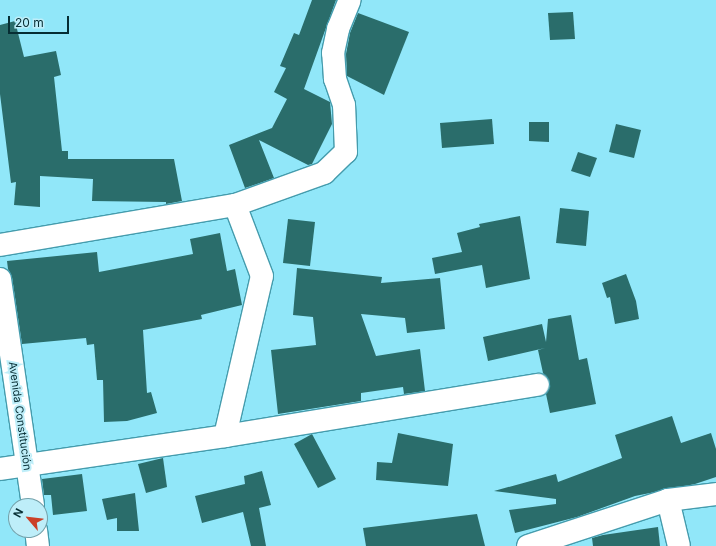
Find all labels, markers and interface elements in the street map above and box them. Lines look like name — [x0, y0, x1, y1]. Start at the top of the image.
scale bar — [10, 8, 71, 34]
text: 20 m — [15, 15, 44, 30]
street label: Avenida Constitución — [6, 361, 34, 471]
north arrow — [8, 498, 48, 538]
text: N — [10, 506, 26, 520]

